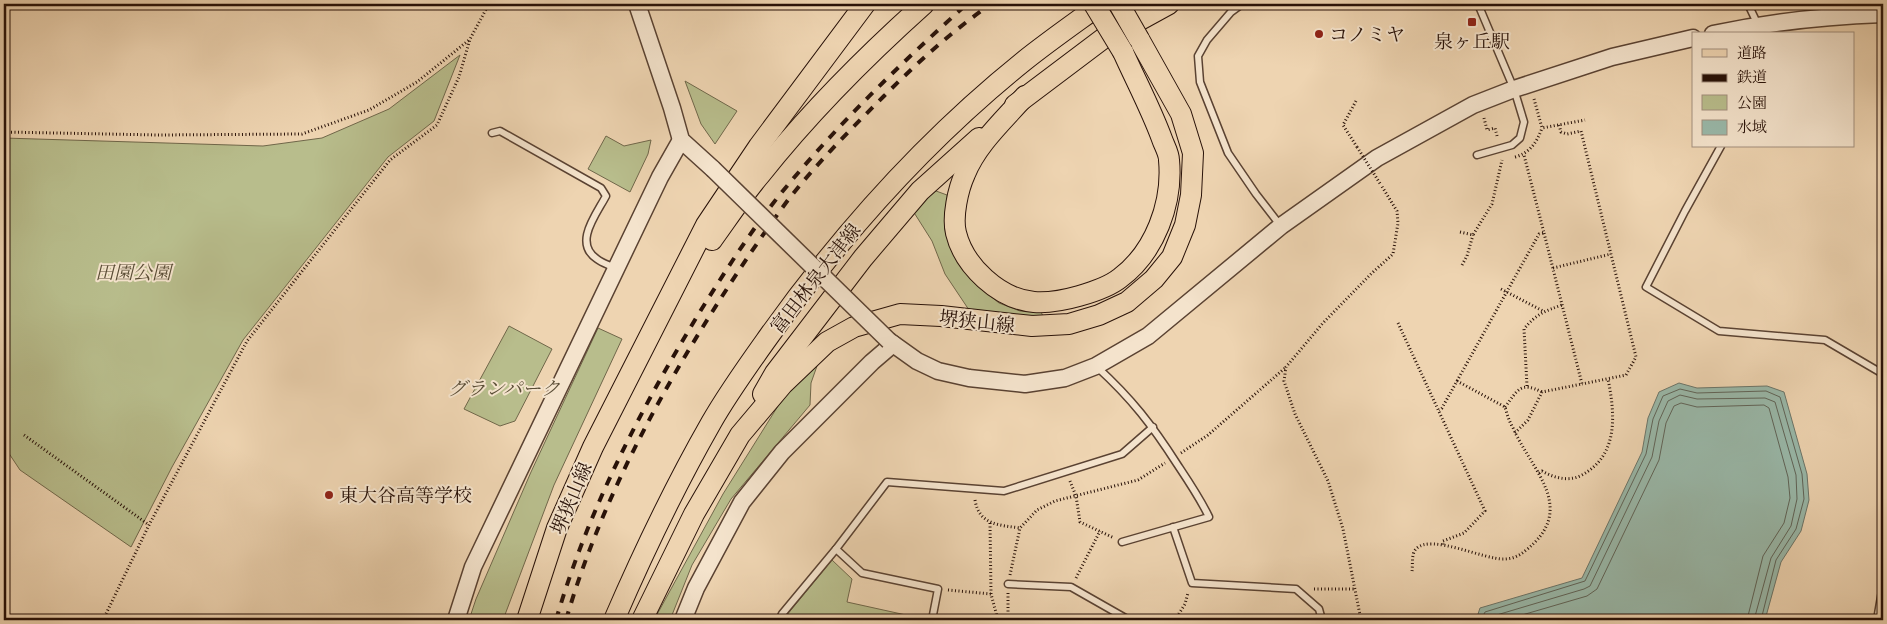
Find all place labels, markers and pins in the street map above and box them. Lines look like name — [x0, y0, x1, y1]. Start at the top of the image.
marker: 泉ヶ丘駅 — [1466, 16, 1478, 28]
place label: コノミヤ — [1329, 23, 1405, 50]
marker: コノミヤ — [1313, 28, 1325, 40]
place label: 泉ヶ丘駅 — [1434, 30, 1510, 57]
place label: 東大谷高等学校 — [339, 484, 472, 511]
marker: 東大谷高等学校 — [323, 489, 335, 501]

